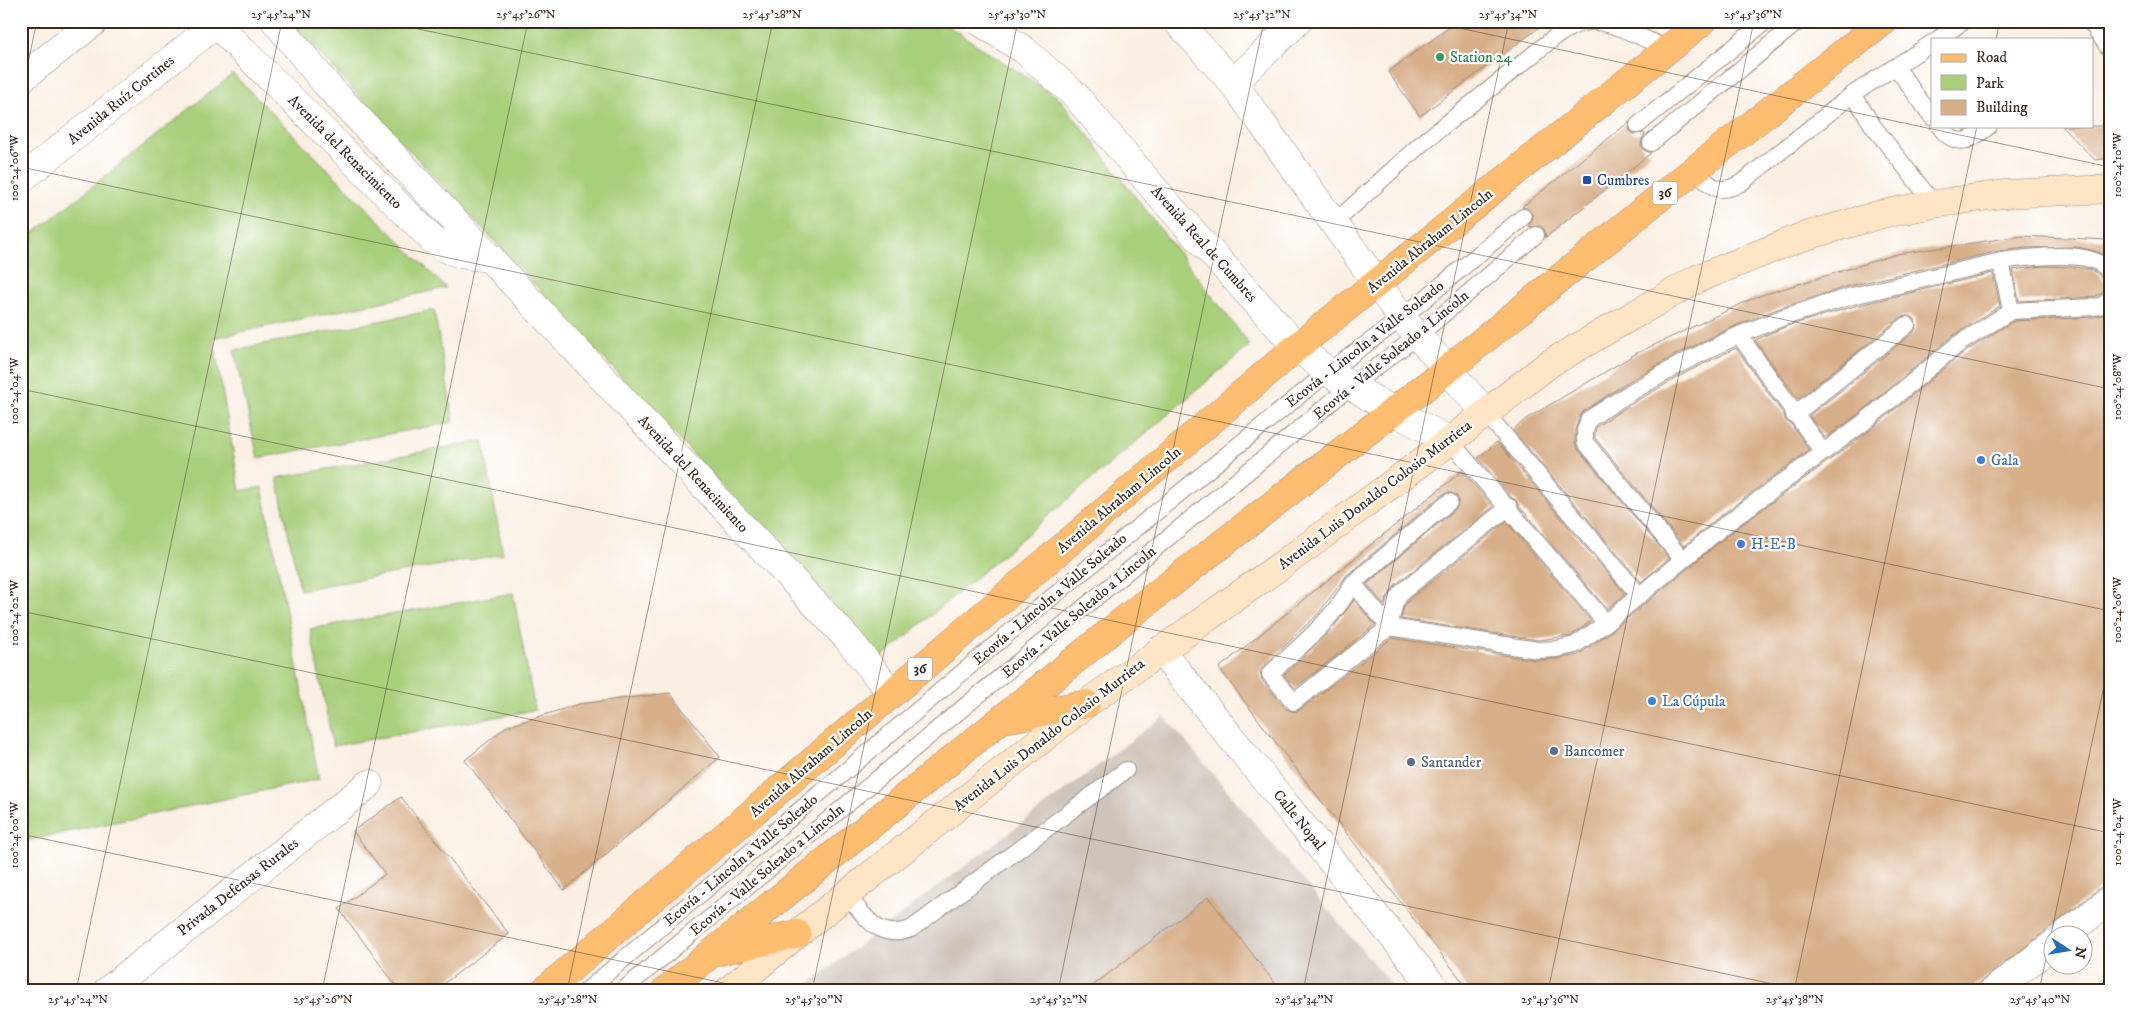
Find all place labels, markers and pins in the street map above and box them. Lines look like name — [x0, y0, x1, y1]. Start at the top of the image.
place label: Station 24 — [1450, 48, 1512, 67]
marker: Station 24 — [1434, 51, 1446, 63]
place label: Cumbres — [1597, 171, 1649, 190]
marker: Cumbres — [1581, 174, 1593, 186]
place label: Gala — [1991, 451, 2019, 470]
marker: Gala — [1975, 454, 1987, 466]
place label: H-E-B — [1751, 535, 1796, 554]
marker: H-E-B — [1735, 538, 1747, 550]
place label: La Cúpula — [1662, 692, 1726, 711]
marker: La Cúpula — [1646, 695, 1658, 707]
place label: Bancomer — [1564, 742, 1625, 761]
marker: Bancomer — [1548, 745, 1560, 757]
place label: Santander — [1421, 753, 1482, 772]
marker: Santander — [1405, 756, 1417, 768]

